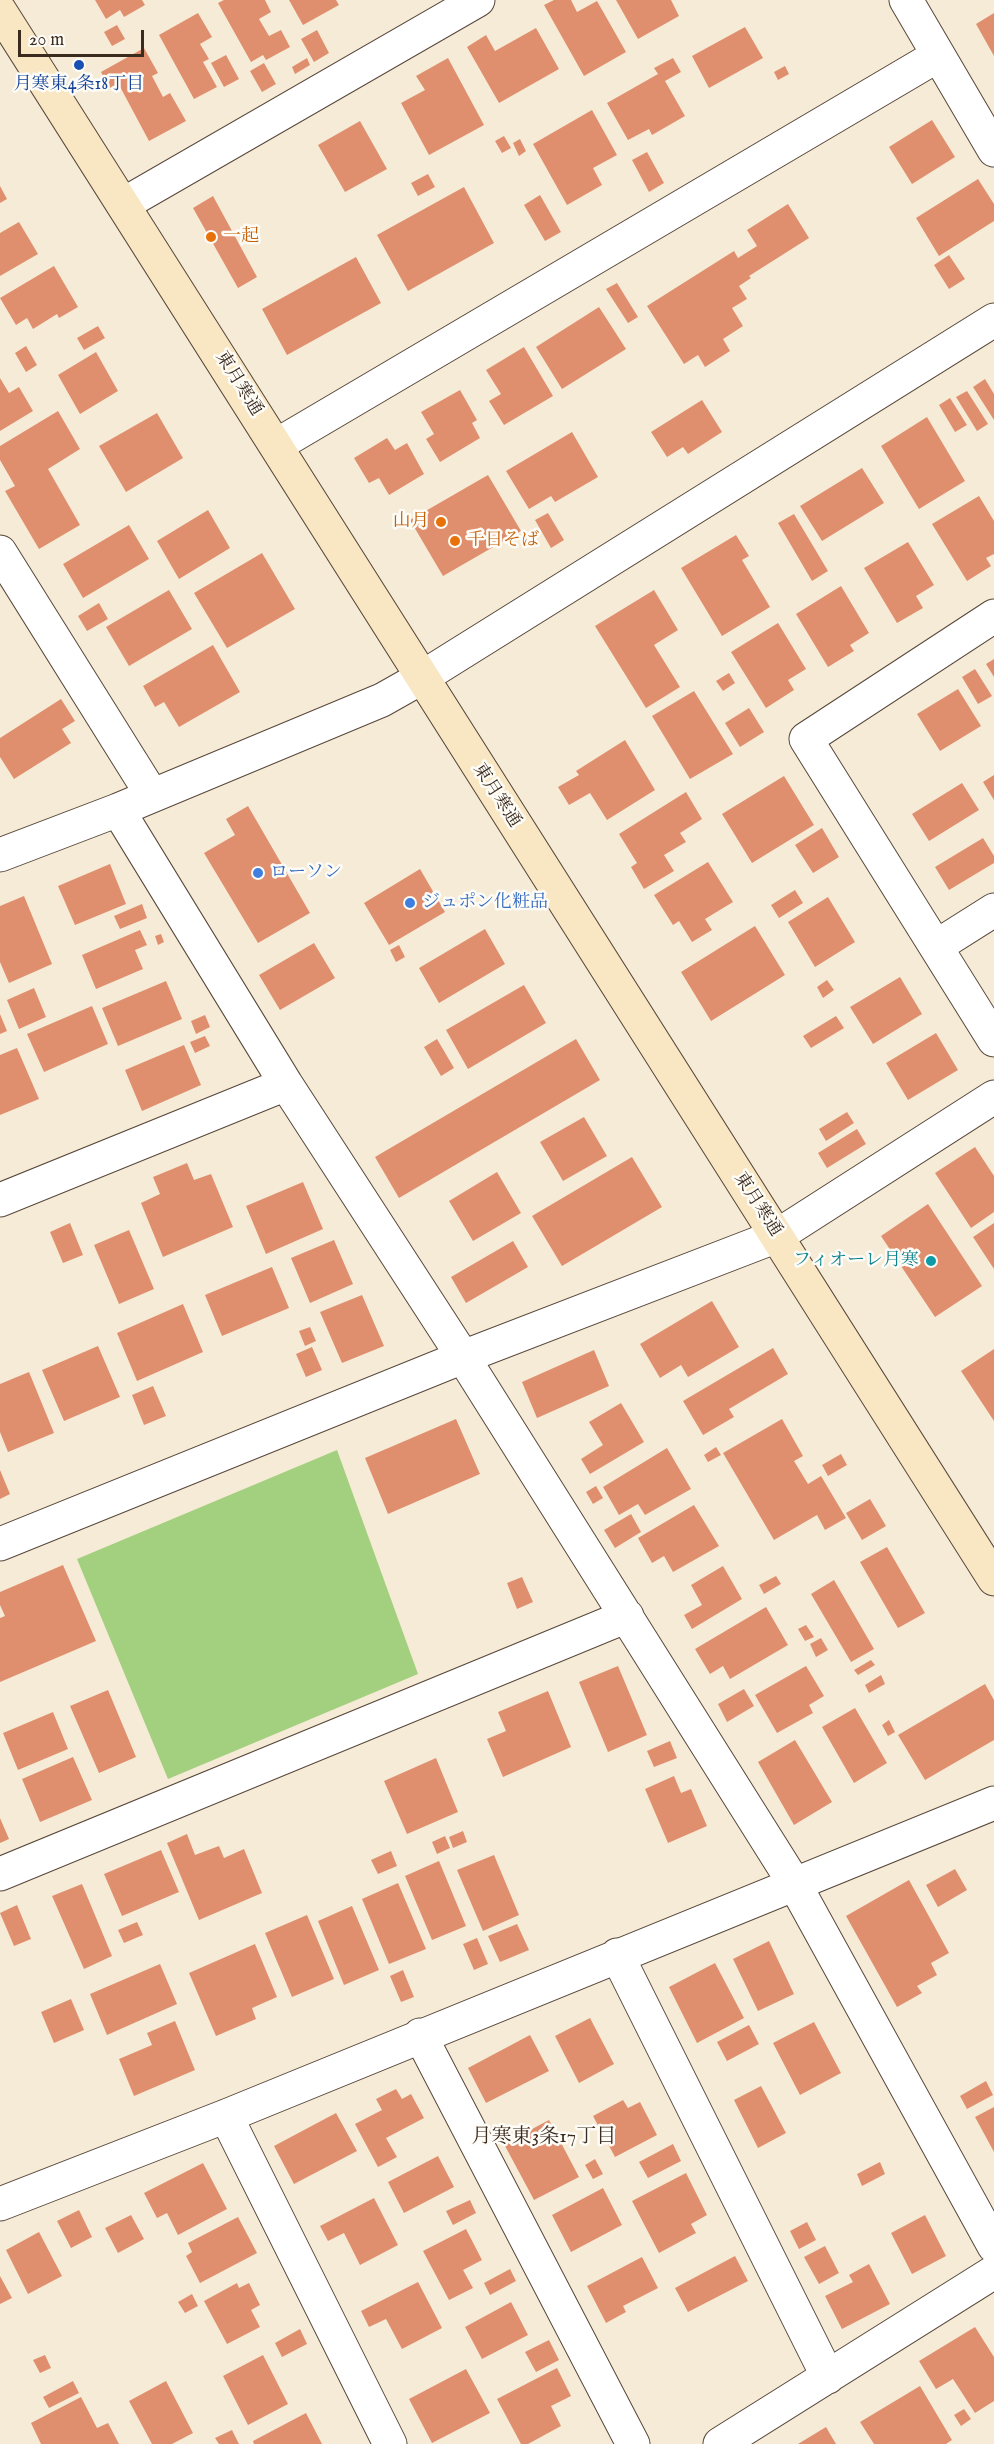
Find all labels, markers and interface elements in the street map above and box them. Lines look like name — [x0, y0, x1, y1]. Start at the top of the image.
scale bar — [21, 18, 147, 56]
text: 20 m — [29, 29, 64, 52]
marker: 月寒東4条18丁目 — [72, 58, 86, 72]
place label: 月寒東4条18丁目 — [14, 74, 144, 96]
place label: 一起 — [223, 226, 259, 248]
marker: 一起 — [204, 230, 218, 244]
street label: 東月寒通 — [210, 348, 266, 420]
place label: 山月 — [393, 511, 429, 533]
marker: 山月 — [434, 515, 448, 529]
place label: 千日そば — [467, 530, 539, 552]
marker: 千日そば — [448, 534, 462, 548]
street label: 東月寒通 — [467, 760, 525, 832]
place label: ローソン — [270, 862, 342, 884]
marker: ローソン — [251, 866, 265, 880]
place label: ジュポン化粧品 — [422, 892, 548, 914]
marker: ジュポン化粧品 — [403, 896, 417, 910]
street label: 東月寒通 — [728, 1169, 786, 1241]
place label: フィオーレ月寒 — [793, 1250, 919, 1272]
marker: フィオーレ月寒 — [924, 1254, 938, 1268]
district label: 月寒東3条17丁目 — [472, 2126, 616, 2150]

